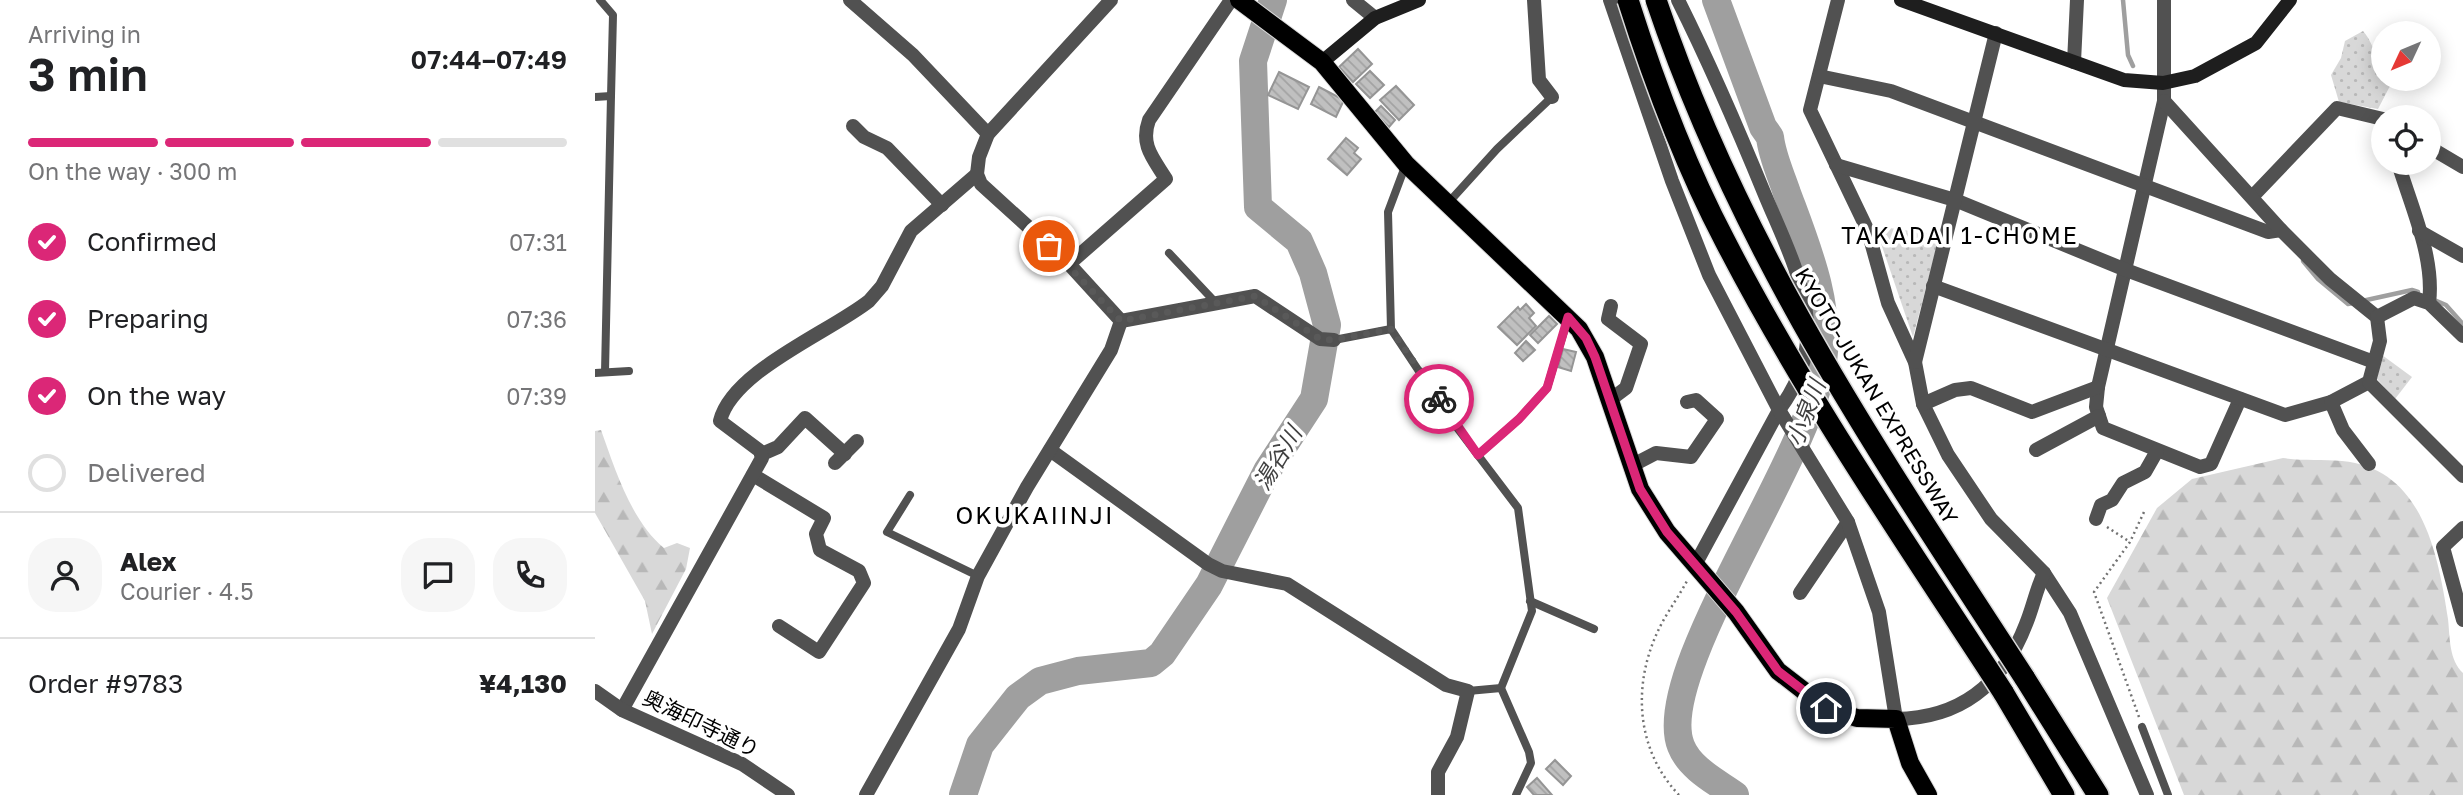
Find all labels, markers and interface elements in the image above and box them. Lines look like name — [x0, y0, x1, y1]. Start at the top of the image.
text: Arriving in — [28, 20, 141, 48]
north arrow — [2371, 21, 2441, 91]
map controls — [2371, 21, 2441, 175]
text: 07:44–07:49 — [411, 44, 567, 75]
text: 3 min — [28, 46, 148, 101]
button: locate — [2371, 105, 2441, 175]
text: On the way · 300 m — [28, 157, 237, 185]
pin — [1019, 216, 1079, 276]
district label: TAKADAI 1-CHOME — [1841, 221, 2079, 249]
icon: check — [28, 223, 66, 261]
text: Confirmed — [87, 226, 217, 257]
icon: bag — [1030, 227, 1068, 265]
text: 07:31 — [509, 228, 567, 256]
street label: KYOTO-JUKAN EXPRESSWAY — [1790, 263, 1964, 529]
icon: check — [28, 300, 66, 338]
text: Preparing — [87, 303, 209, 334]
text: 07:36 — [506, 305, 567, 333]
courier — [1404, 364, 1474, 434]
water label: 小泉川 — [1780, 373, 1832, 450]
icon: check — [28, 377, 66, 415]
text: On the way — [87, 380, 226, 411]
icon: bike — [1420, 380, 1458, 418]
text: 07:39 — [506, 382, 567, 410]
water label: 湯谷川 — [1247, 418, 1308, 494]
text: Delivered — [87, 457, 206, 488]
district label: OKUKAIINJI — [955, 500, 1115, 529]
button: person — [28, 538, 102, 612]
button: chat — [401, 538, 475, 612]
button: phone — [493, 538, 567, 612]
text: Alex — [120, 546, 177, 577]
text: Courier · 4.5 — [120, 577, 253, 605]
text: Order #9783 — [28, 668, 183, 699]
text: ¥4,130 — [479, 668, 567, 699]
pin — [1796, 678, 1856, 738]
street label: 奥海印寺通り — [639, 684, 764, 762]
icon: home — [1807, 689, 1845, 727]

